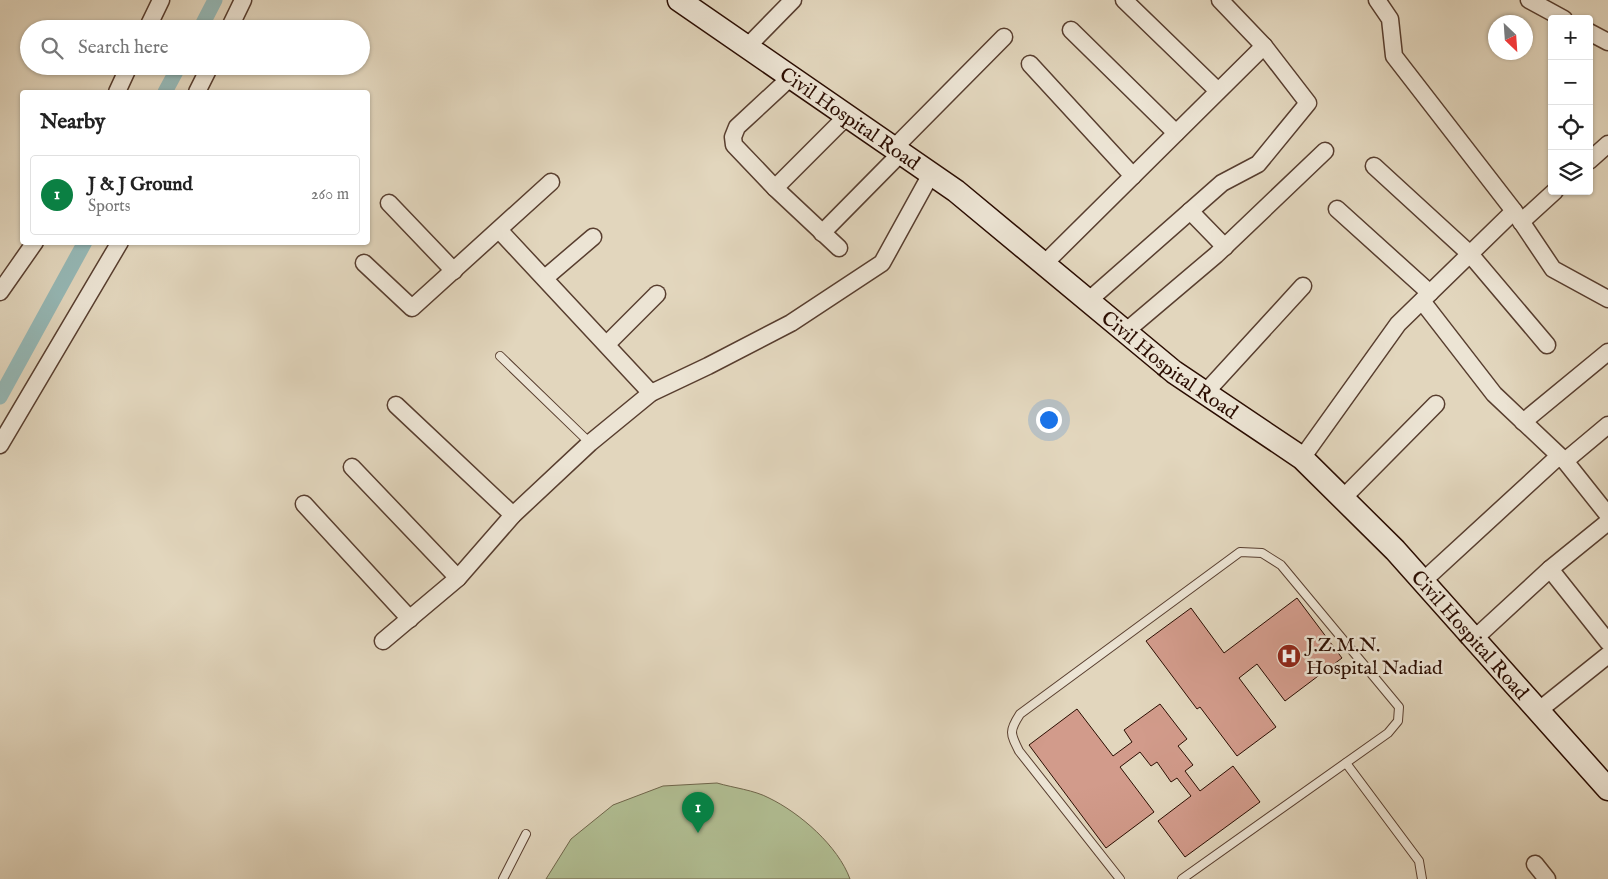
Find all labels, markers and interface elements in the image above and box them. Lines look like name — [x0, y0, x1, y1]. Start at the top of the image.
north arrow — [1488, 15, 1533, 60]
map controls — [1548, 15, 1593, 195]
button: + — [1548, 15, 1593, 60]
search box — [20, 20, 370, 75]
icon: search — [38, 34, 66, 62]
text: Search here — [78, 36, 169, 60]
button: − — [1548, 60, 1593, 105]
street label: Civil Hospital Road — [774, 62, 925, 177]
button: locate — [1548, 105, 1593, 150]
text: Nearby — [40, 109, 105, 136]
button: layers — [1548, 150, 1593, 195]
text: J & J Ground — [88, 173, 193, 197]
text: 1 — [54, 185, 60, 205]
text: 260 m — [311, 185, 349, 205]
text: Sports — [88, 197, 130, 217]
street label: Civil Hospital Road — [1096, 306, 1242, 425]
your location — [1036, 407, 1062, 433]
street label: Civil Hospital Road — [1405, 566, 1534, 706]
place label: J.Z.M.N. Hospital Nadiad — [1304, 633, 1443, 681]
hospital icon: J.Z.M.N. Hospital Nadiad — [1276, 643, 1302, 669]
pin: 1 — [682, 792, 714, 833]

